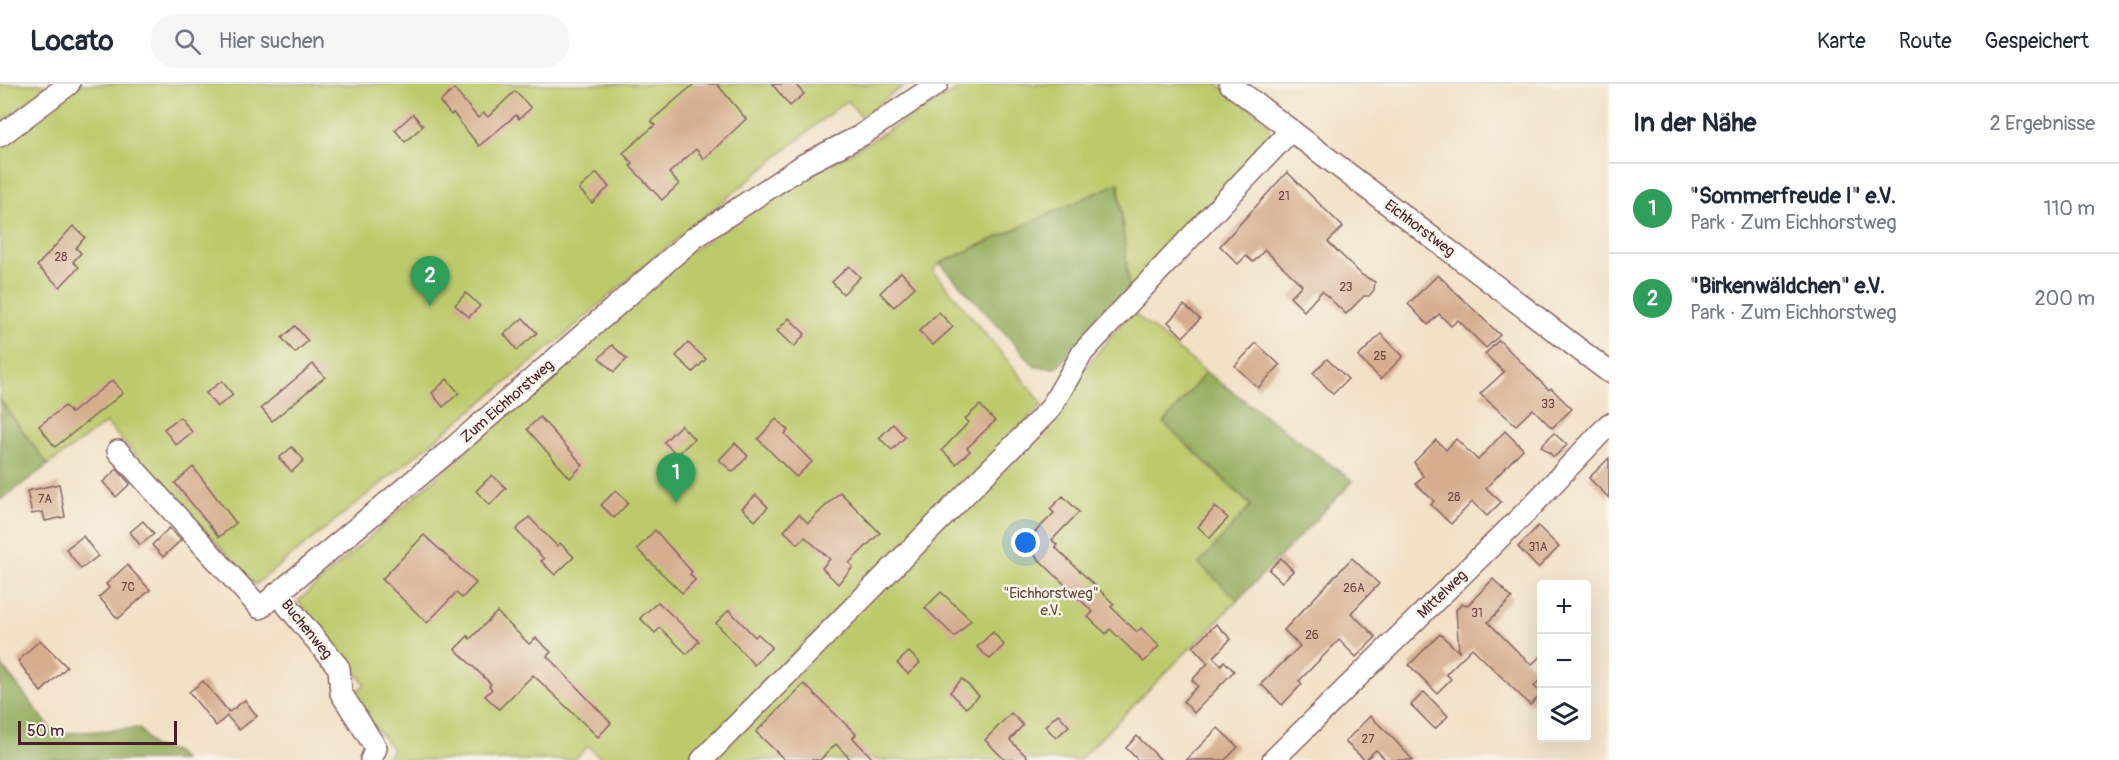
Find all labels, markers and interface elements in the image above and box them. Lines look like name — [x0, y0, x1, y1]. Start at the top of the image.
search box — [150, 14, 570, 68]
text: Locato — [30, 24, 114, 59]
icon: search — [171, 25, 204, 58]
text: Hier suchen — [219, 27, 325, 55]
text: Karte — [1817, 28, 1866, 55]
text: Route — [1899, 28, 1952, 55]
text: Gespeichert — [1985, 28, 2089, 55]
text: In der Nähe — [1633, 107, 1756, 139]
text: 2 Ergebnisse — [1990, 111, 2095, 136]
text: "Sommerfreude I" e.V. — [1690, 182, 1896, 210]
house number: 21 — [1278, 189, 1290, 204]
street label: Eichhorstweg — [1381, 196, 1459, 261]
text: 1 — [1649, 196, 1656, 221]
text: 110 m — [2044, 196, 2095, 221]
text: Park · Zum Eichhorstweg — [1690, 210, 1897, 235]
house number: 28 — [55, 250, 67, 265]
pin: 2 — [410, 256, 450, 306]
text: "Birkenwäldchen" e.V. — [1690, 272, 1885, 300]
house number: 23 — [1339, 280, 1353, 295]
text: 2 — [1647, 286, 1658, 311]
text: 200 m — [2034, 286, 2095, 311]
text: Park · Zum Eichhorstweg — [1690, 300, 1897, 325]
house number: 25 — [1373, 349, 1387, 364]
street label: Zum Eichhorstweg — [457, 356, 558, 447]
house number: 33 — [1541, 397, 1555, 412]
pin: 1 — [656, 454, 696, 503]
house number: 28 — [1448, 490, 1460, 505]
house number: 7A — [38, 492, 52, 507]
your location — [1011, 528, 1040, 557]
house number: 31A — [1528, 540, 1548, 555]
street label: Mittelweg — [1414, 566, 1471, 623]
house number: 7C — [121, 580, 135, 595]
map controls — [1537, 580, 1591, 742]
button: + — [1537, 580, 1591, 634]
house number: 26A — [1343, 581, 1365, 596]
park label: "Eichhorstweg" e.V. — [1003, 584, 1099, 620]
street label: Buchenweg — [277, 596, 336, 663]
house number: 31 — [1471, 606, 1483, 621]
house number: 26 — [1305, 628, 1319, 643]
button: − — [1537, 634, 1591, 688]
button: layers — [1537, 688, 1591, 742]
scale bar — [18, 718, 177, 746]
text: 50 m — [27, 721, 64, 741]
house number: 27 — [1361, 732, 1375, 747]

